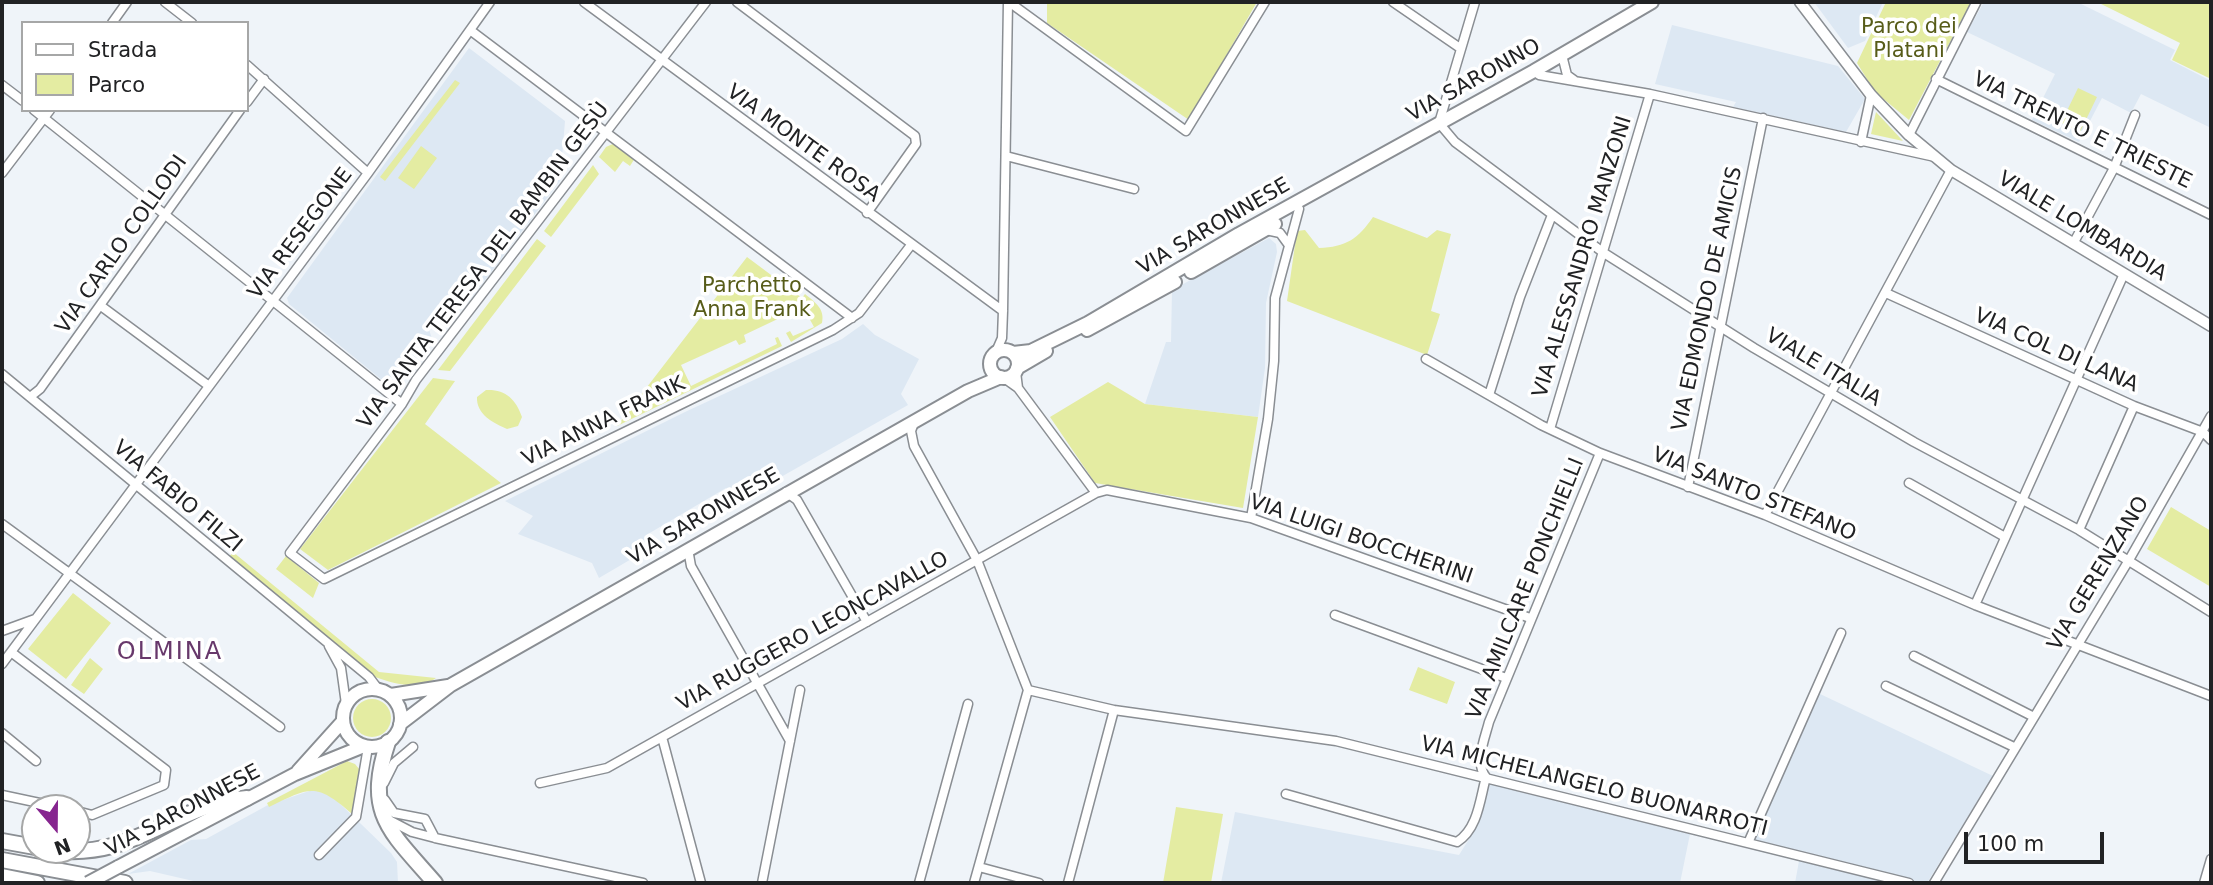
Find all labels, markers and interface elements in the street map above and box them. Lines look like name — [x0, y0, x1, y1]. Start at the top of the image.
park label: Parco dei Platani — [1861, 15, 1957, 65]
legend — [21, 21, 248, 112]
street label: VIA SARONNO — [1403, 34, 1545, 128]
text: Strada — [88, 38, 157, 62]
street label: VIA TRENTO E TRIESTE — [1968, 67, 2196, 195]
text: Parco — [88, 73, 145, 97]
street label: VIA MONTE ROSA — [721, 80, 885, 208]
street label: VIA SANTA TERESA DEL BAMBIN GESÙ — [353, 98, 615, 434]
street label: VIA ALESSANDRO MANZONI — [1528, 113, 1638, 401]
street label: VIA CARLO COLLODI — [51, 151, 193, 339]
street label: VIA RESEGONE — [243, 163, 359, 305]
street label: VIA EDMONDO DE AMICIS — [1668, 164, 1748, 434]
street label: VIALE LOMBARDIA — [1993, 167, 2171, 287]
street label: VIA SARONNESE — [1133, 173, 1295, 281]
park label: Parchetto Anna Frank — [693, 274, 811, 324]
street label: VIA COL DI LANA — [1970, 304, 2142, 398]
street label: VIALE ITALIA — [1761, 324, 1885, 412]
street label: VIA ANNA FRANK — [518, 372, 690, 472]
street label: VIA FABIO FILZI — [107, 436, 247, 558]
street label: VIA SANTO STEFANO — [1648, 443, 1860, 547]
street label: VIA AMILCARE PONCHIELLI — [1462, 454, 1590, 724]
street label: VIA SARONNESE — [623, 463, 785, 571]
street label: VIA LUIGI BOCCHERINI — [1246, 490, 1476, 590]
street label: VIA GERENZANO — [2043, 492, 2155, 656]
street label: VIA RUGGERO LEONCAVALLO — [673, 547, 953, 717]
district label: OLMINA — [118, 639, 222, 667]
street label: VIA MICHELANGELO BUONARROTI — [1418, 732, 1770, 842]
street label: VIA SARONNESE — [101, 759, 265, 863]
north arrow — [21, 794, 91, 864]
scale bar — [1968, 818, 2108, 862]
text: 100 m — [1977, 832, 2044, 856]
text: N — [51, 834, 74, 860]

